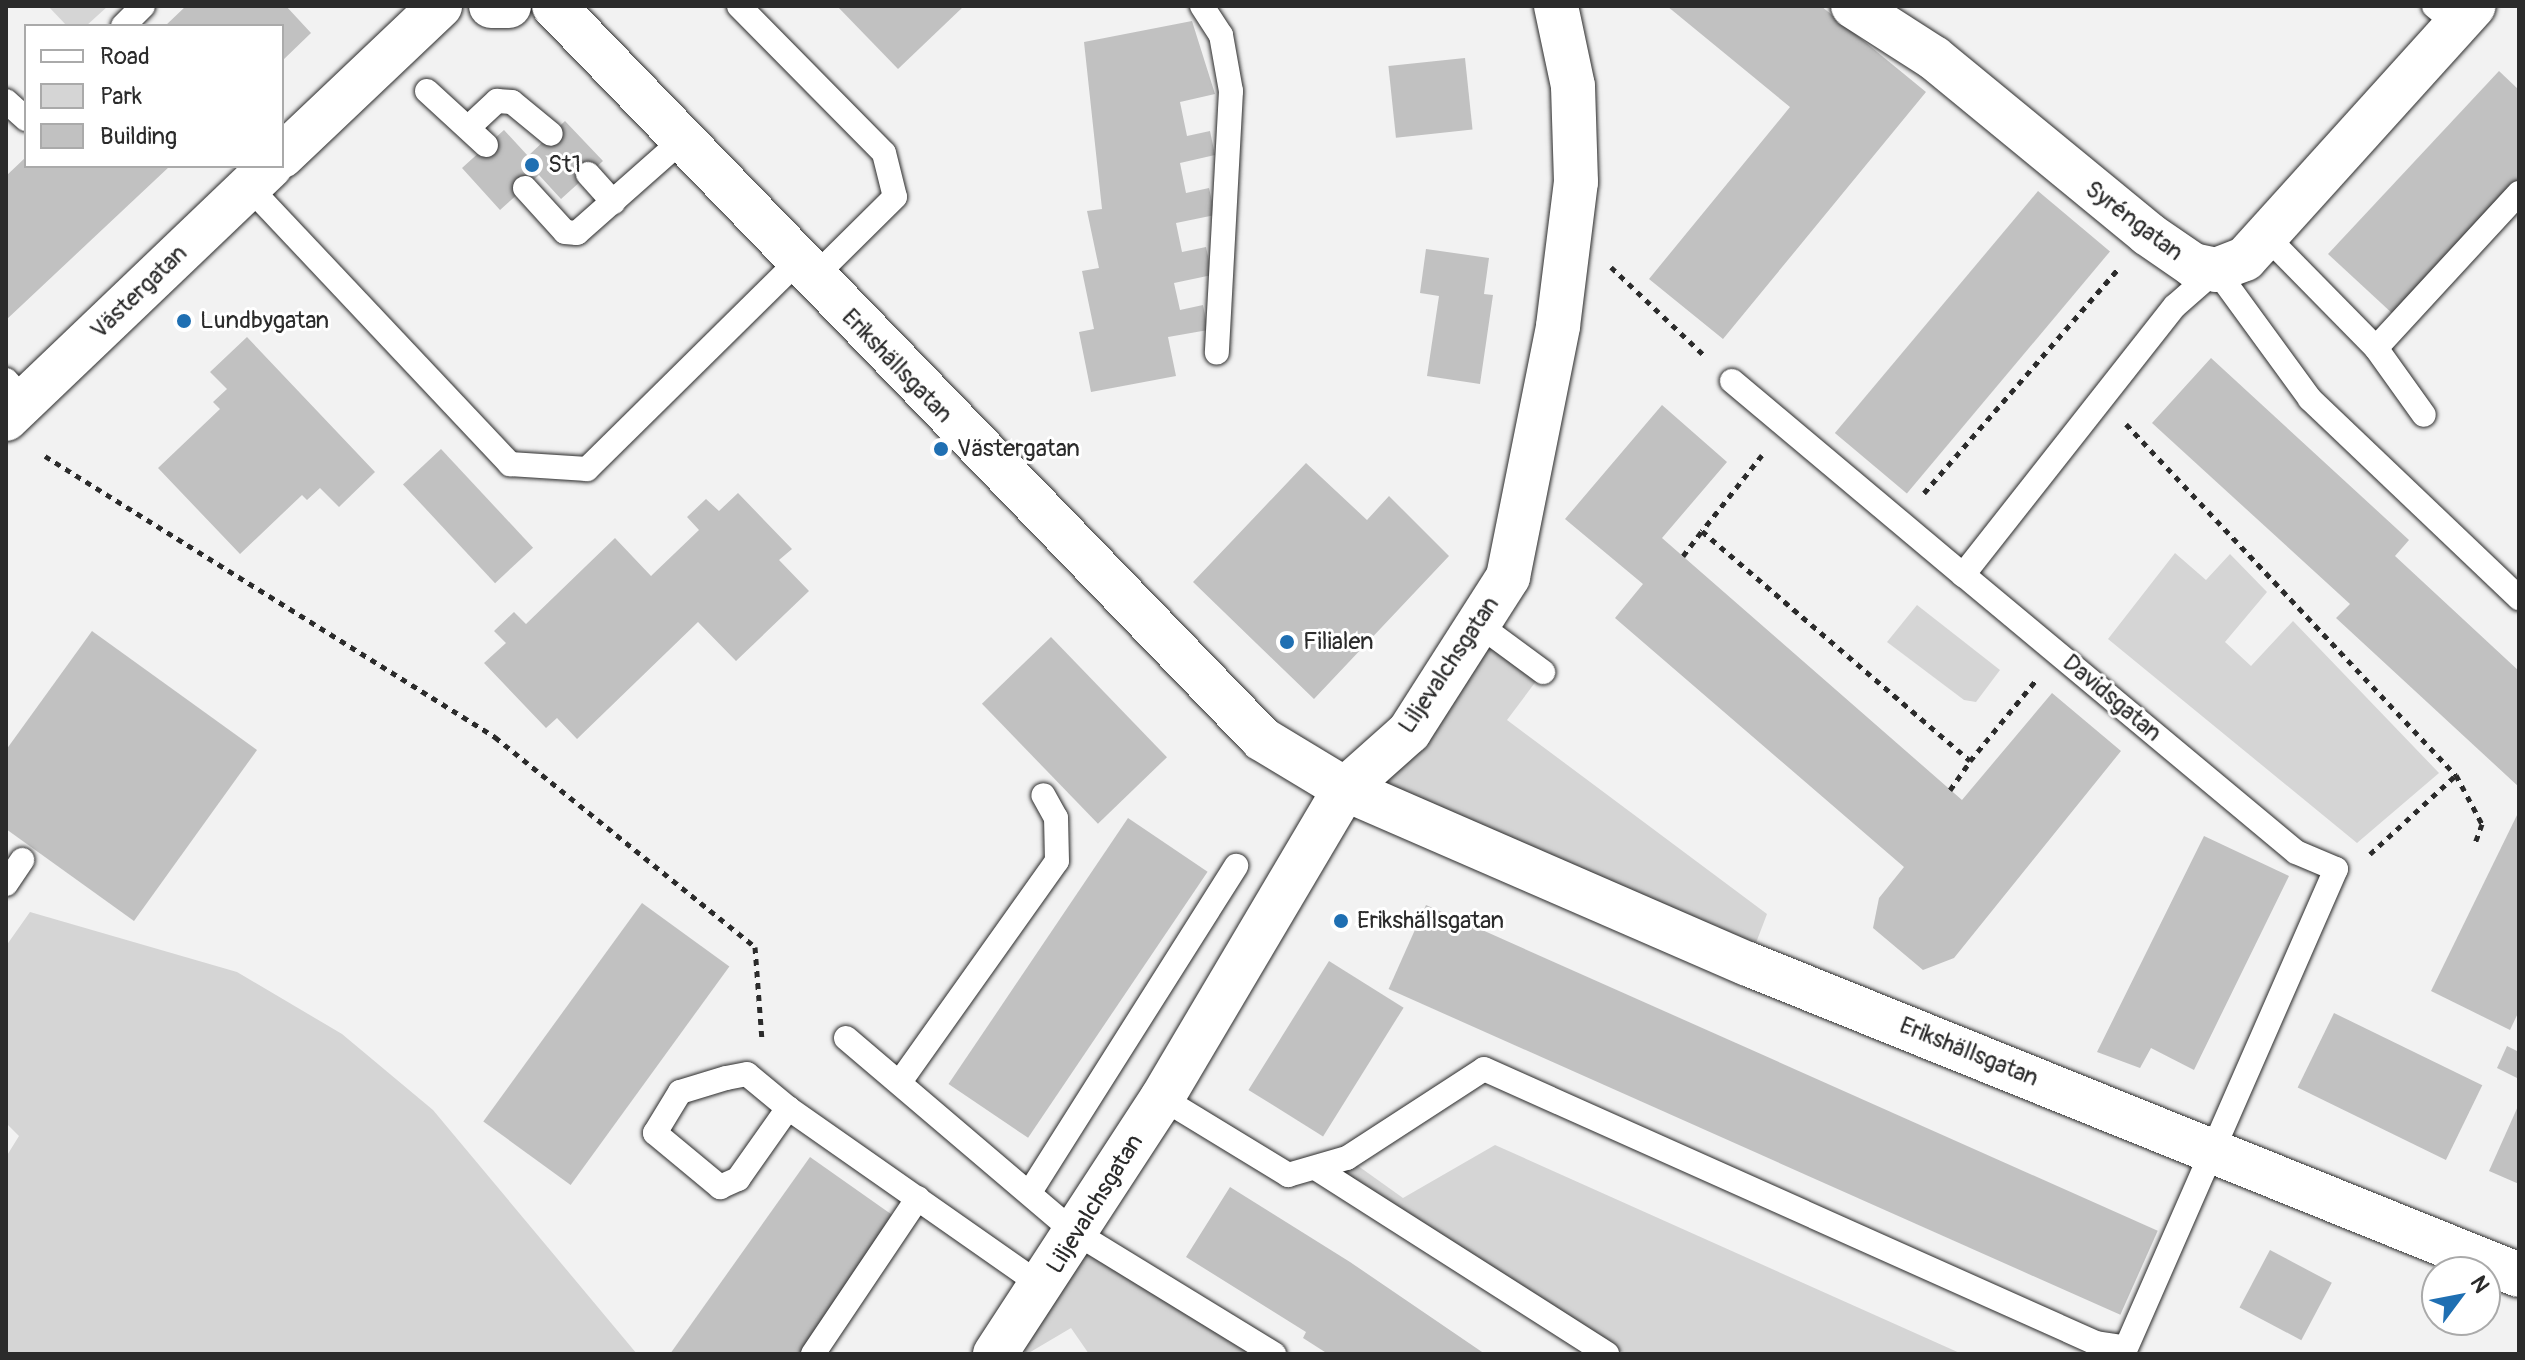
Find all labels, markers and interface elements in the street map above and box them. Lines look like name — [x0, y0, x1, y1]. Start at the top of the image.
legend — [24, 24, 284, 168]
text: Road — [100, 42, 150, 71]
text: Park — [100, 82, 142, 111]
text: Building — [100, 122, 177, 151]
place label: St1 — [548, 151, 581, 179]
marker: St1 — [523, 156, 541, 174]
street label: Syréngatan — [2079, 175, 2189, 267]
street label: Västergatan — [85, 239, 193, 345]
street label: Erikshällsgatan — [836, 303, 958, 429]
place label: Lundbygatan — [200, 307, 329, 335]
marker: Lundbygatan — [175, 312, 193, 330]
place label: Västergatan — [957, 435, 1080, 463]
marker: Västergatan — [932, 440, 950, 458]
street label: Liljevalchsgatan — [1393, 591, 1505, 739]
place label: Filialen — [1303, 628, 1374, 656]
marker: Filialen — [1278, 633, 1296, 651]
street label: Davidsgatan — [2057, 648, 2167, 748]
place label: Erikshällsgatan — [1357, 907, 1504, 935]
marker: Erikshällsgatan — [1332, 912, 1350, 930]
street label: Erikshällsgatan — [1895, 1011, 2043, 1093]
street label: Liljevalchsgatan — [1041, 1129, 1149, 1279]
north arrow — [2421, 1256, 2501, 1336]
text: N — [2464, 1271, 2495, 1298]

